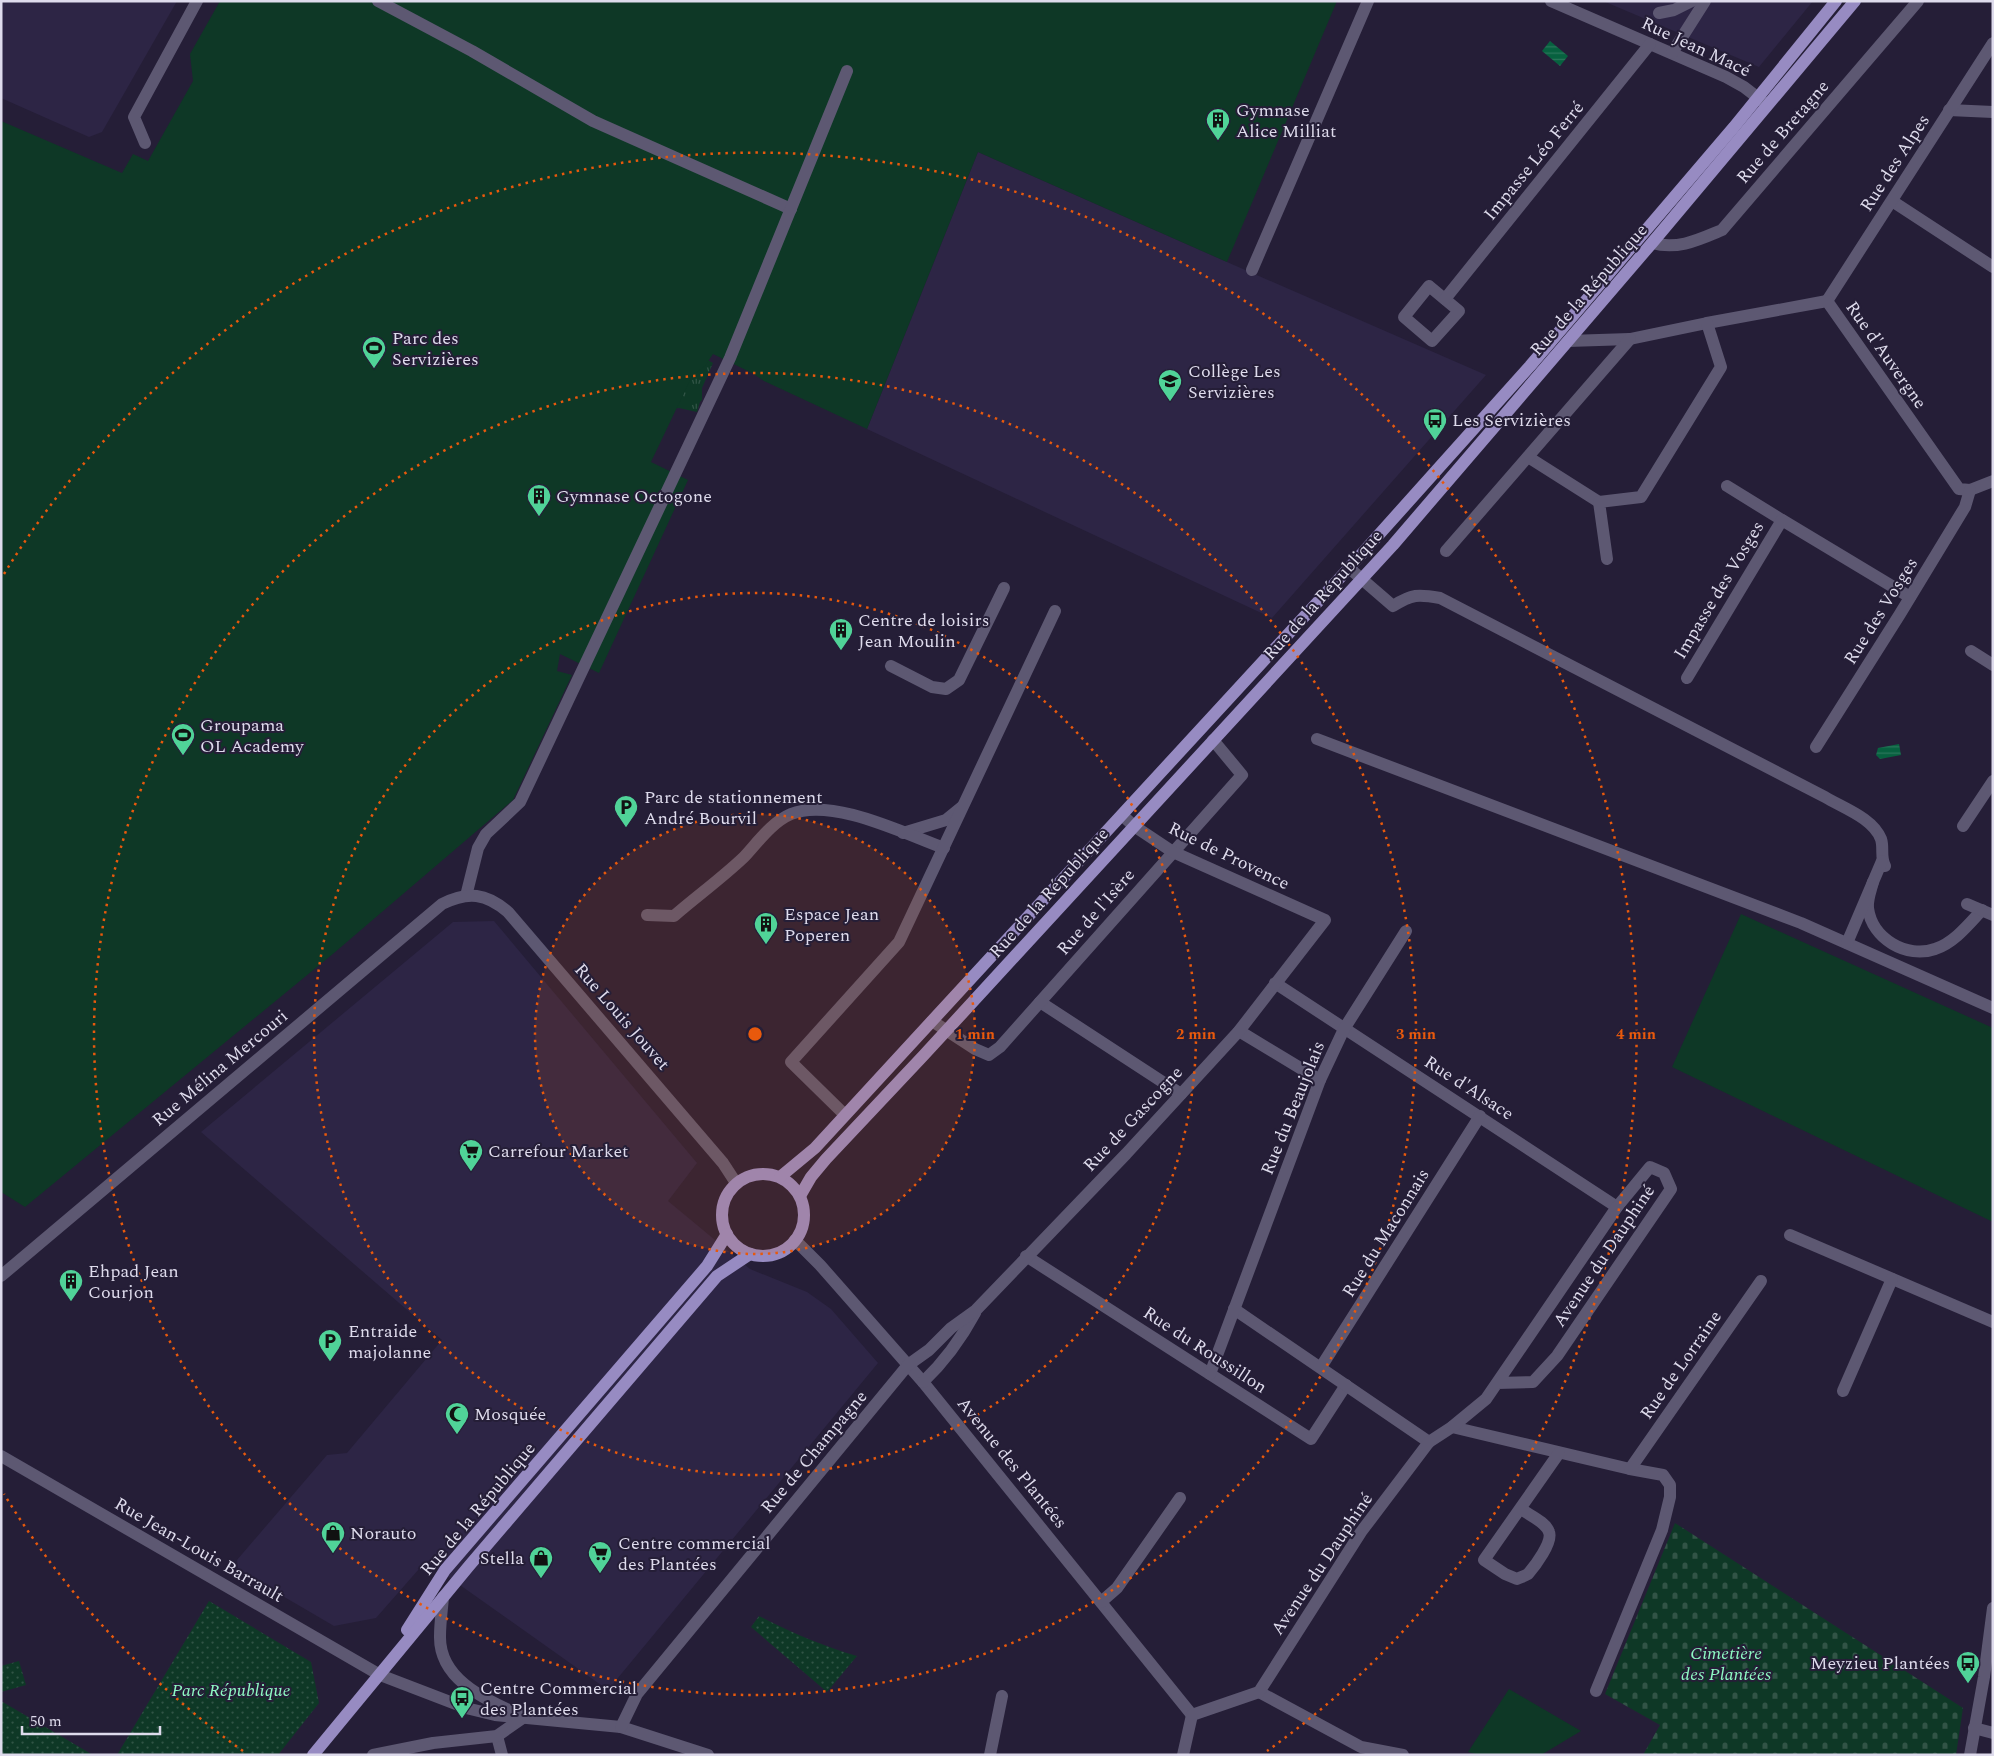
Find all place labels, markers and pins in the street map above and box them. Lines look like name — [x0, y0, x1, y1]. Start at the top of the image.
place label: Gymnase Alice Milliat — [1236, 97, 1336, 145]
building icon: Gymnase Alice Milliat — [1205, 107, 1231, 141]
place label: Parc des Servizières — [392, 325, 479, 373]
sports icon: Parc des Servizières — [361, 335, 387, 369]
place label: Collège Les Servizières — [1188, 358, 1281, 406]
school or university icon: Collège Les Servizières — [1157, 368, 1183, 402]
bus stop icon: Les Servizières — [1422, 407, 1448, 441]
place label: Les Servizières — [1452, 407, 1571, 434]
building icon: Gymnase Octogone — [526, 483, 552, 517]
place label: Gymnase Octogone — [556, 483, 712, 510]
place label: Centre de loisirs Jean Moulin — [858, 607, 989, 655]
building icon: Centre de loisirs Jean Moulin — [828, 617, 854, 651]
place label: Groupama OL Academy — [200, 712, 305, 760]
sports icon: Groupama OL Academy — [170, 722, 196, 756]
place label: Parc de stationnement André Bourvil — [644, 784, 823, 832]
parking icon: Parc de stationnement André Bourvil — [613, 794, 639, 828]
place label: Espace Jean Poperen — [784, 901, 879, 949]
building icon: Espace Jean Poperen — [753, 911, 779, 945]
centre of rings — [746, 1025, 764, 1043]
supermarket icon: Carrefour Market — [458, 1138, 484, 1172]
place label: Carrefour Market — [488, 1138, 628, 1165]
place label: Ehpad Jean Courjon — [88, 1258, 179, 1306]
building icon: Ehpad Jean Courjon — [58, 1268, 84, 1302]
place label: Entraide majolanne — [348, 1318, 431, 1366]
parking icon: Entraide majolanne — [317, 1328, 343, 1362]
mosque icon: Mosquée — [444, 1401, 470, 1435]
place label: Mosquée — [474, 1401, 546, 1428]
shop icon: Norauto — [320, 1520, 346, 1554]
place label: Norauto — [350, 1520, 416, 1547]
place label: Centre commercial des Plantées — [618, 1530, 771, 1578]
supermarket icon: Centre commercial des Plantées — [587, 1540, 613, 1574]
place label: Stella — [480, 1545, 524, 1572]
shop icon: Stella — [528, 1545, 554, 1579]
place label: Meyzieu Plantées — [1810, 1650, 1950, 1677]
bus stop icon: Meyzieu Plantées — [1955, 1650, 1981, 1684]
place label: Centre Commercial des Plantées — [480, 1675, 637, 1723]
bus stop icon: Centre Commercial des Plantées — [449, 1685, 475, 1719]

